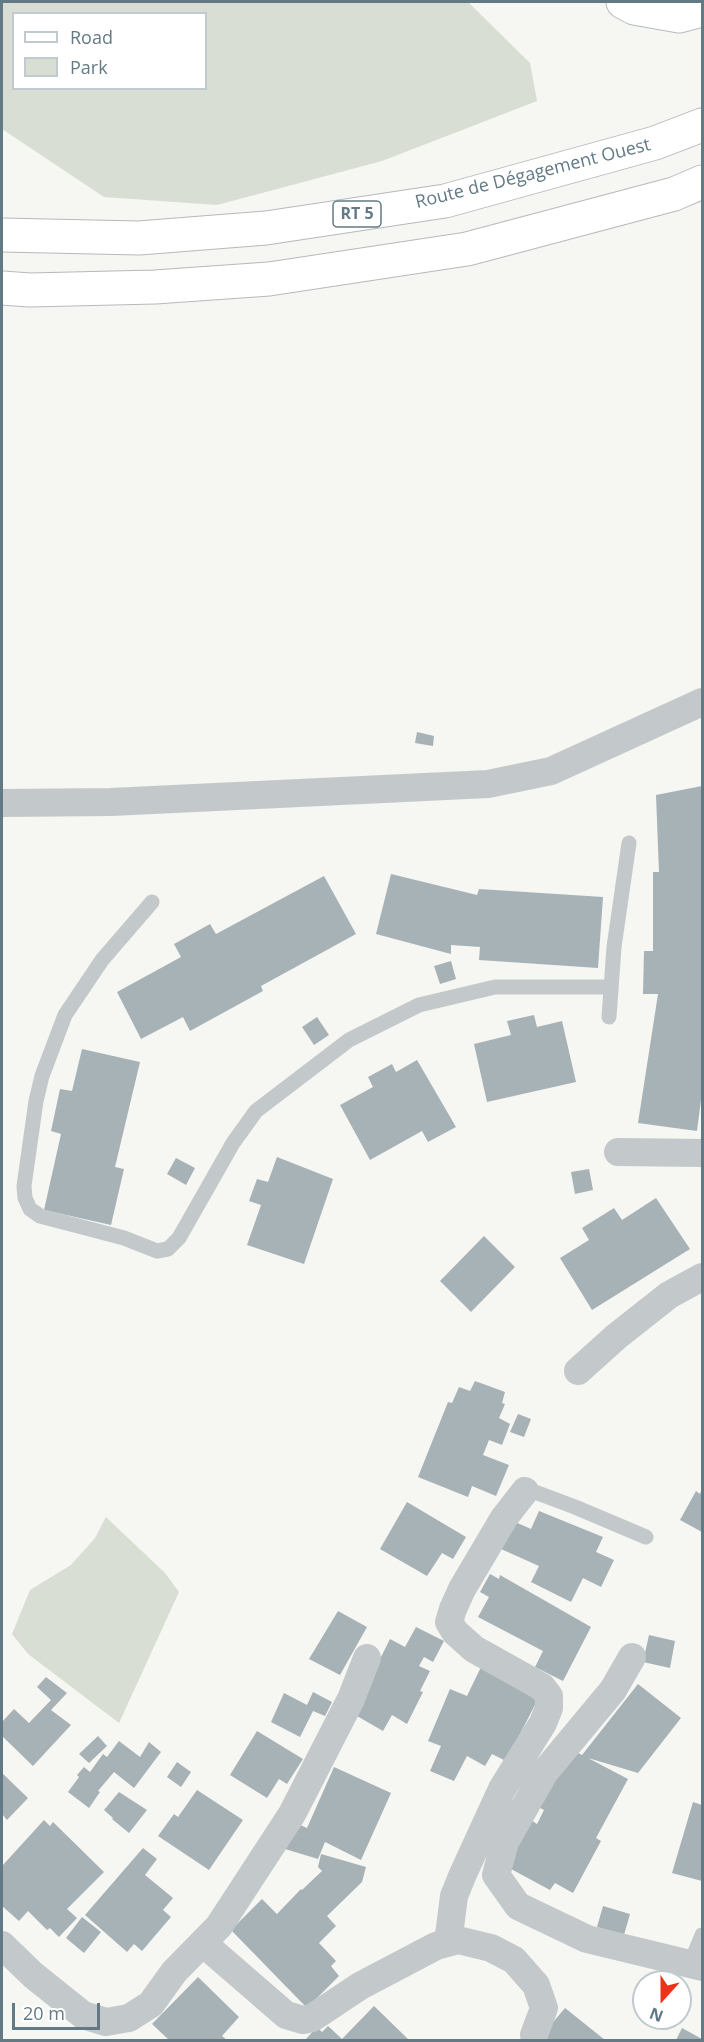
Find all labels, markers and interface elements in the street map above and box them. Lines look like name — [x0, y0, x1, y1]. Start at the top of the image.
legend — [12, 12, 207, 90]
text: Road — [70, 25, 113, 49]
text: Park — [70, 55, 108, 79]
street label: Route de Dégagement Ouest — [413, 134, 653, 214]
road number: RT 5 — [333, 201, 381, 227]
north arrow — [632, 1970, 692, 2030]
scale bar — [15, 1991, 104, 2029]
text: 20 m — [23, 2001, 65, 2025]
text: N — [646, 2002, 666, 2028]

